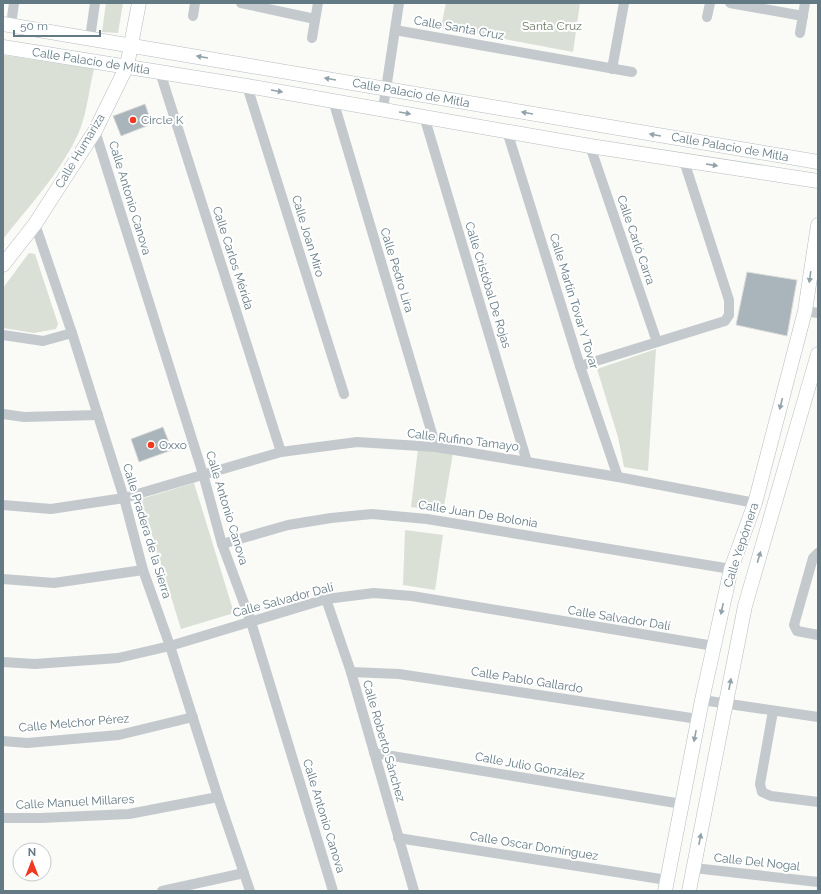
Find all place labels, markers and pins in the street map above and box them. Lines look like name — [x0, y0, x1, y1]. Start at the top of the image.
place label: Circle K — [141, 113, 184, 127]
marker: Circle K — [128, 115, 138, 125]
place label: Oxxo — [159, 438, 187, 452]
marker: Oxxo — [146, 440, 156, 450]

